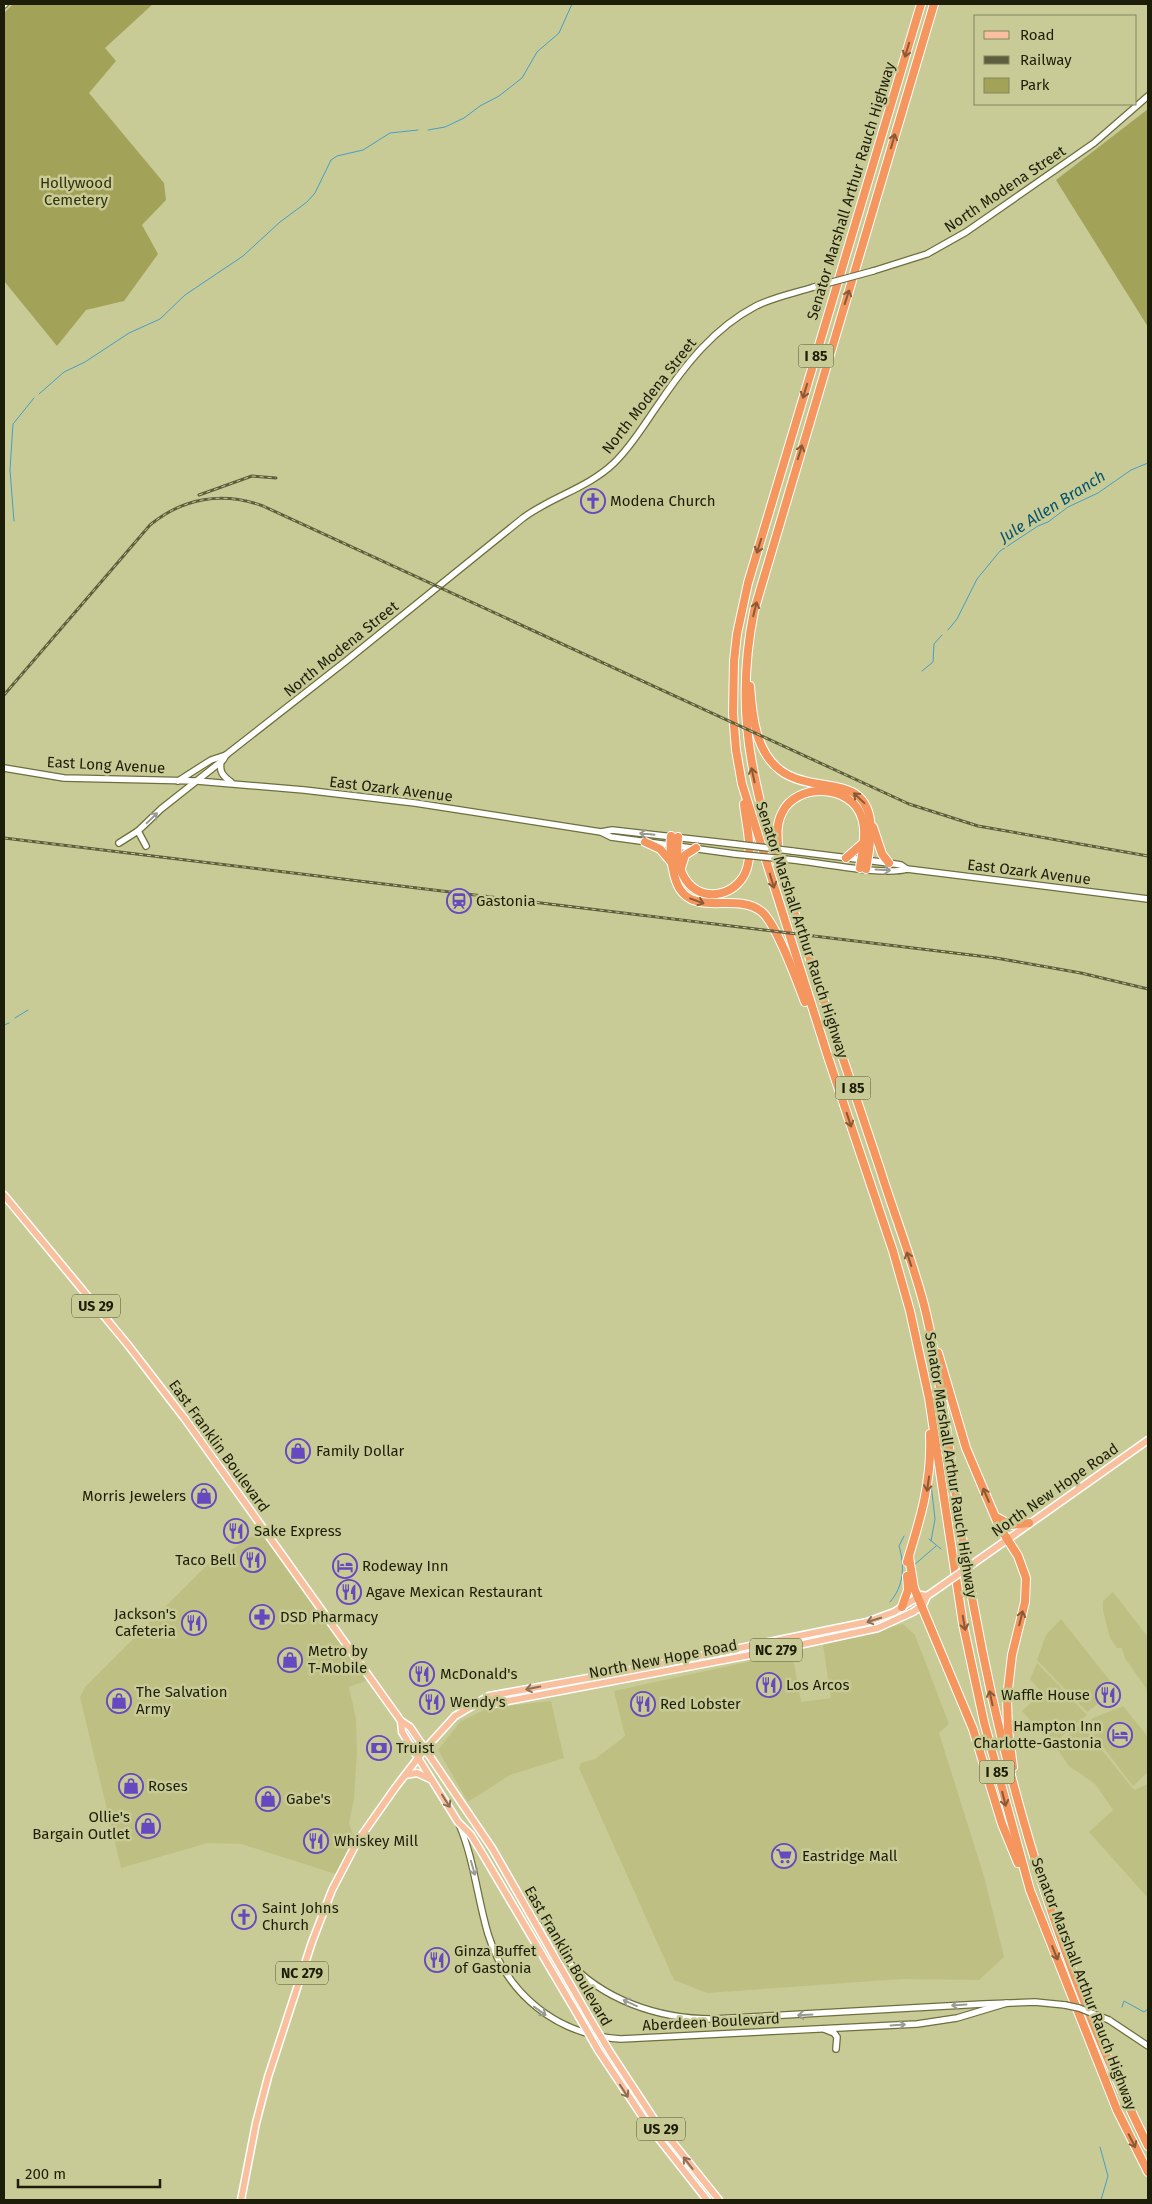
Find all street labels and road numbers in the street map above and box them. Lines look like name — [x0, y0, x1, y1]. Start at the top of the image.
street label: Senator Marshall Arthur Rauch Highway — [803, 59, 899, 322]
street label: North Modena Street — [941, 141, 1069, 236]
street label: North Modena Street — [598, 334, 700, 458]
road number: I 85 — [798, 344, 834, 368]
street label: North Modena Street — [280, 597, 402, 701]
street label: East Long Avenue — [46, 753, 166, 777]
street label: East Ozark Avenue — [328, 772, 454, 806]
street label: Senator Marshall Arthur Rauch Highway — [752, 799, 852, 1061]
street label: East Ozark Avenue — [966, 855, 1092, 889]
road number: I 85 — [836, 1076, 870, 1100]
road number: US 29 — [72, 1294, 120, 1318]
street label: Senator Marshall Arthur Rauch Highway — [921, 1331, 981, 1600]
street label: East Franklin Boulevard — [165, 1376, 273, 1516]
street label: North New Hope Road — [988, 1439, 1122, 1541]
street label: North New Hope Road — [587, 1636, 739, 1682]
road number: NC 279 — [750, 1638, 802, 1662]
road number: I 85 — [980, 1760, 1014, 1784]
street label: Senator Marshall Arthur Rauch Highway — [1027, 1855, 1141, 2113]
street label: East Franklin Boulevard — [520, 1883, 616, 2029]
road number: NC 279 — [276, 1962, 328, 1985]
street label: Aberdeen Boulevard — [642, 2009, 780, 2035]
road number: US 29 — [637, 2118, 685, 2140]

